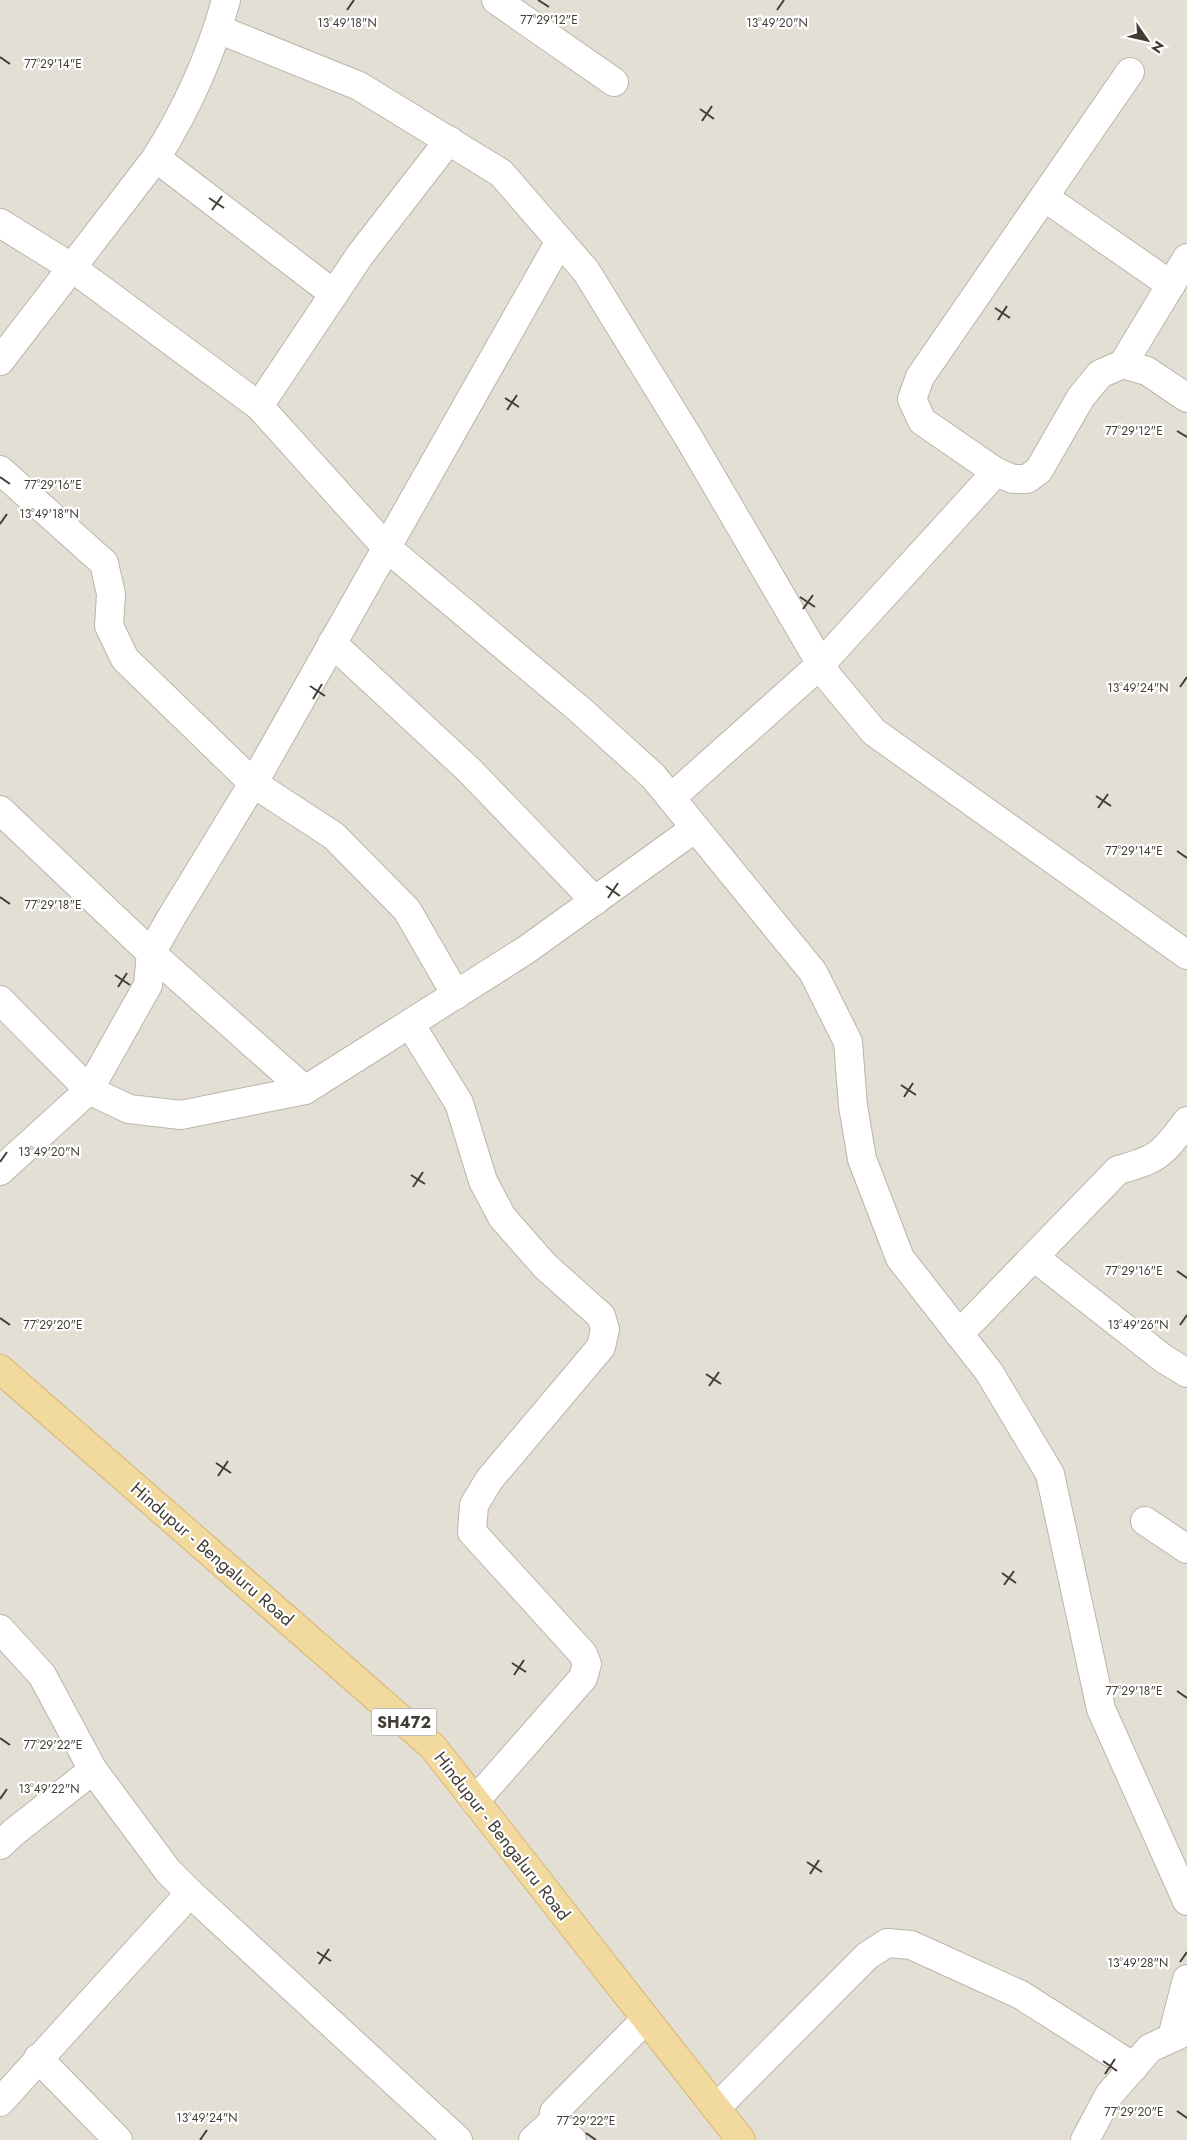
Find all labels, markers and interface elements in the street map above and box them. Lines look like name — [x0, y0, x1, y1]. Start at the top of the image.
text: 77°29'12"E — [520, 11, 578, 29]
text: 13°49'18"N — [317, 14, 377, 32]
text: 13°49'20"N — [746, 14, 808, 32]
north arrow — [1122, 15, 1172, 65]
text: N — [1146, 37, 1169, 57]
text: 77°29'14"E — [24, 55, 82, 73]
text: 77°29'12"E — [1105, 422, 1163, 440]
text: 77°29'16"E — [24, 476, 82, 494]
text: 13°49'18"N — [19, 505, 79, 523]
text: 13°49'24"N — [1107, 679, 1169, 697]
text: 77°29'14"E — [1105, 842, 1163, 860]
text: 77°29'18"E — [24, 896, 82, 914]
text: 13°49'20"N — [18, 1143, 80, 1161]
text: 77°29'16"E — [1105, 1262, 1163, 1280]
text: 77°29'20"E — [23, 1316, 83, 1334]
text: 13°49'26"N — [1107, 1316, 1169, 1334]
street label: Hindupur - Bengaluru Road — [125, 1476, 299, 1632]
text: 77°29'18"E — [1105, 1682, 1163, 1700]
road number: SH472 — [372, 1708, 436, 1735]
text: 77°29'22"E — [24, 1736, 82, 1754]
street label: Hindupur - Bengaluru Road — [428, 1746, 576, 1926]
text: 13°49'22"N — [18, 1780, 80, 1798]
text: 13°49'28"N — [1108, 1954, 1168, 1972]
text: 77°29'20"E — [1104, 2103, 1164, 2121]
text: 13°49'24"N — [176, 2109, 238, 2127]
text: 77°29'22"E — [557, 2112, 615, 2130]

